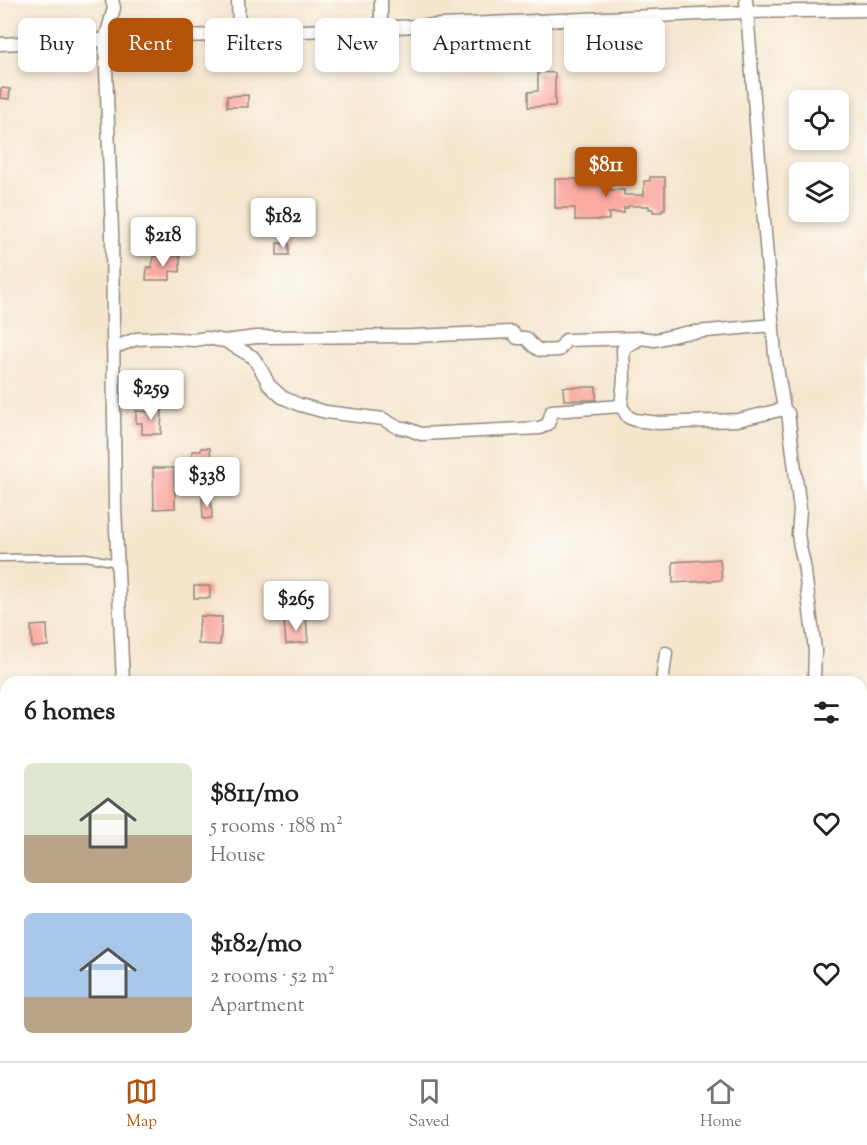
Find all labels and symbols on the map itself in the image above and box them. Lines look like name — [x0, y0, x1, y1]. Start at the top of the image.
pin: $811 — [570, 147, 642, 198]
pin: $182 — [247, 198, 319, 249]
pin: $218 — [127, 217, 199, 268]
pin: $259 — [115, 370, 187, 421]
pin: $338 — [171, 457, 243, 508]
pin: $265 — [260, 581, 332, 632]

